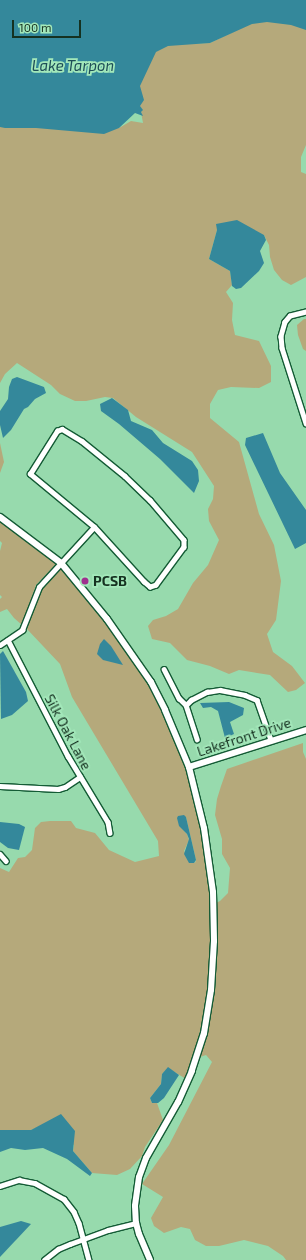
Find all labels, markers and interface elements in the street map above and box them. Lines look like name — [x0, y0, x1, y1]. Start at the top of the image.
scale bar — [14, 12, 83, 38]
text: 100 m — [19, 20, 51, 34]
water label: Lake Tarpon — [32, 57, 114, 75]
place label: PCSB — [93, 573, 127, 589]
marker: PCSB — [80, 576, 90, 586]
street label: Silk Oak Lane — [41, 691, 95, 773]
street label: Lakefront Drive — [195, 714, 293, 760]

